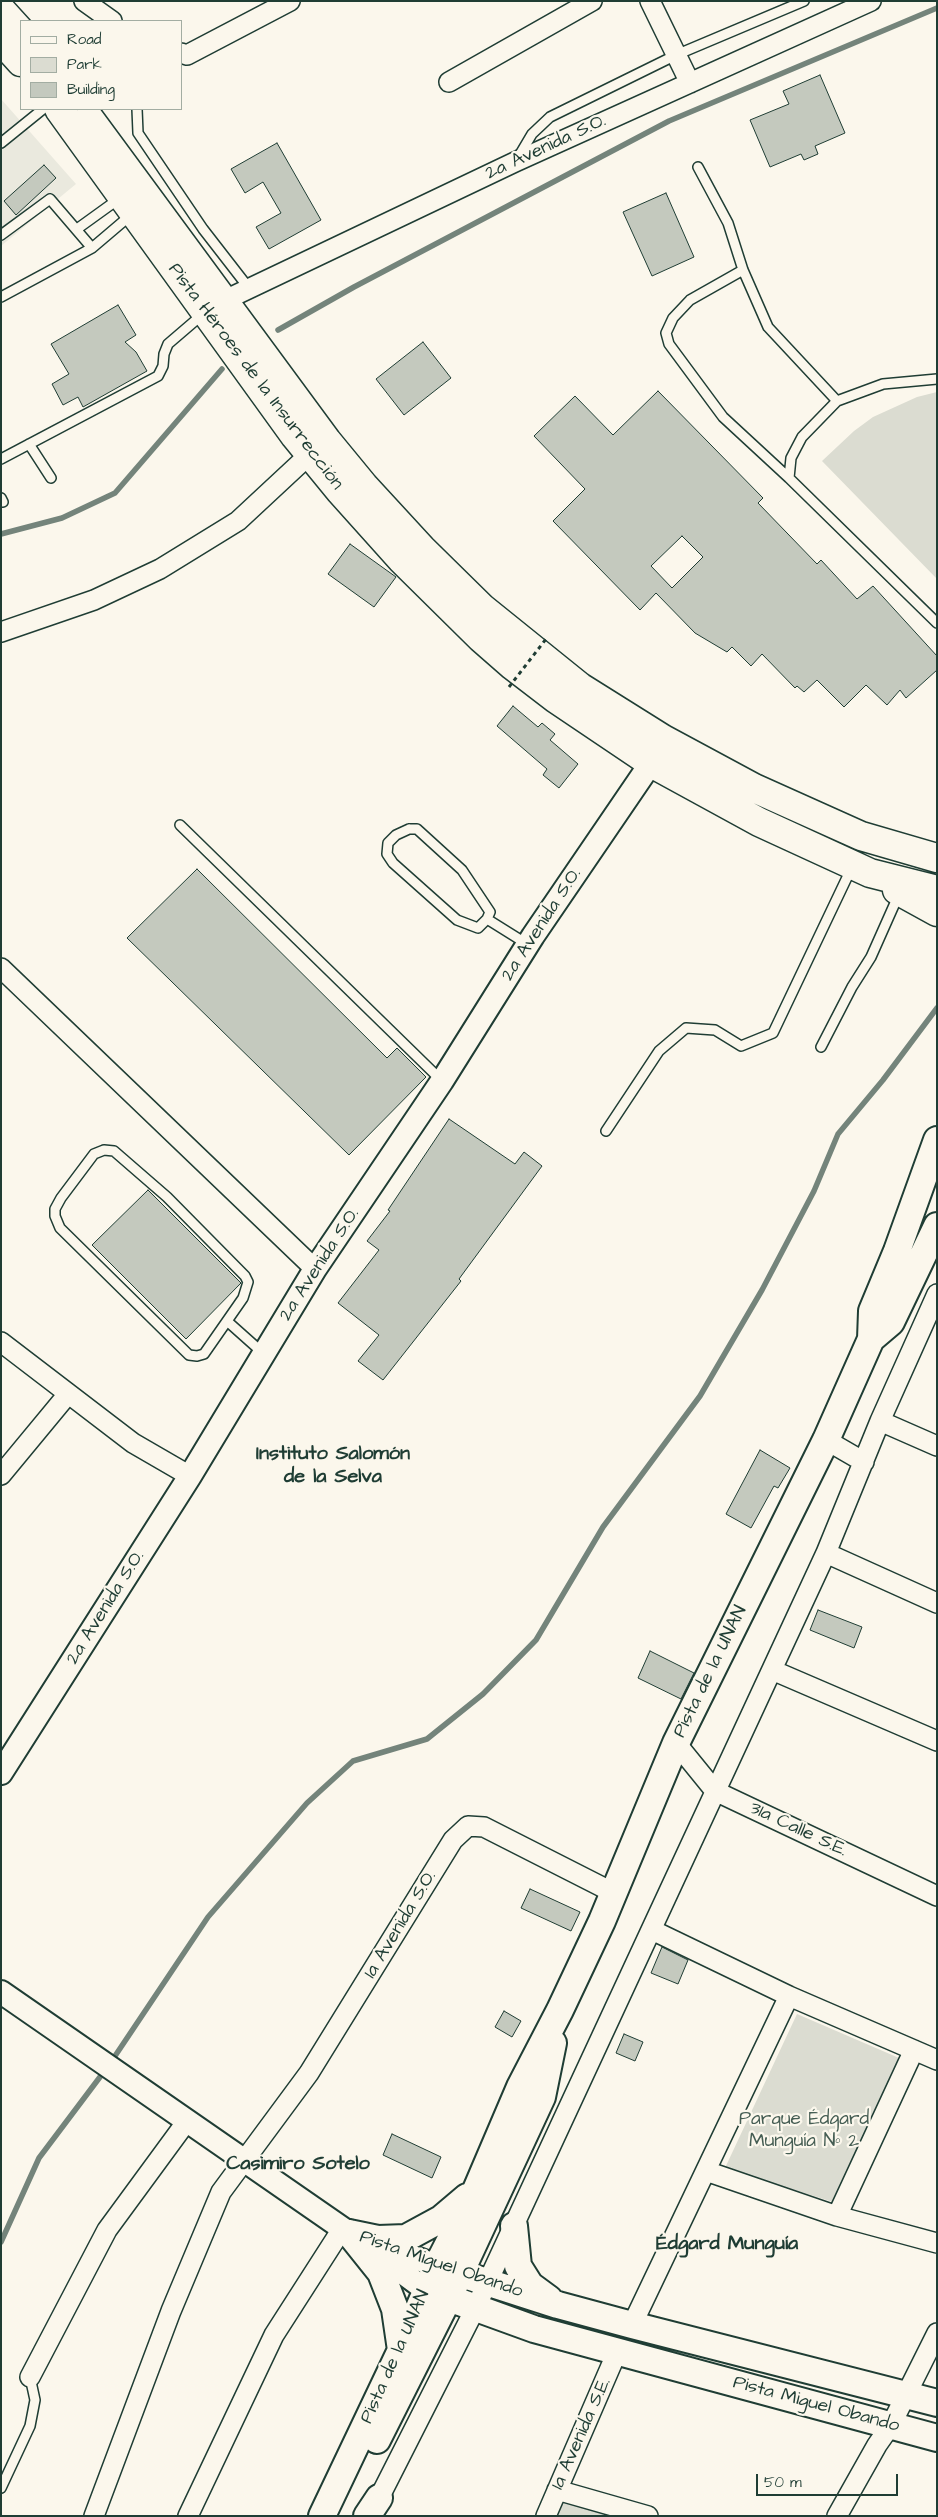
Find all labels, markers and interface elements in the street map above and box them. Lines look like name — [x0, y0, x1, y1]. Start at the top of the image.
legend — [20, 20, 182, 110]
text: Road — [67, 29, 101, 50]
text: Park — [67, 54, 102, 75]
text: Building — [67, 79, 115, 100]
street label: 2a Avenida S.O. — [482, 110, 610, 186]
street label: Pista Héroes de la Insurrección — [162, 259, 348, 495]
street label: 2a Avenida S.O. — [497, 864, 587, 986]
street label: 2a Avenida S.O. — [275, 1204, 365, 1326]
district label: Instituto Salomón de la Selva — [256, 1443, 410, 1490]
street label: 2a Avenida S.O. — [62, 1547, 150, 1669]
street label: Pista de la UNAN — [669, 1602, 753, 1742]
street label: 31a Calle S.E. — [746, 1797, 850, 1863]
street label: 1a Avenida S.O. — [360, 1867, 442, 1983]
park label: Parque Édgard Munguía Nº 2 — [739, 2109, 869, 2153]
district label: Casimiro Sotelo — [226, 2153, 370, 2177]
street label: Pista Miguel Obando — [356, 2226, 526, 2304]
district label: Édgard Munguía — [656, 2233, 798, 2257]
street label: Pista de la UNAN — [356, 2287, 436, 2427]
street label: Pista Miguel Obando — [730, 2372, 902, 2438]
street label: 1a Avenida S.E. — [547, 2374, 617, 2494]
scale bar — [758, 2464, 900, 2496]
text: 50 m — [764, 2472, 802, 2493]

